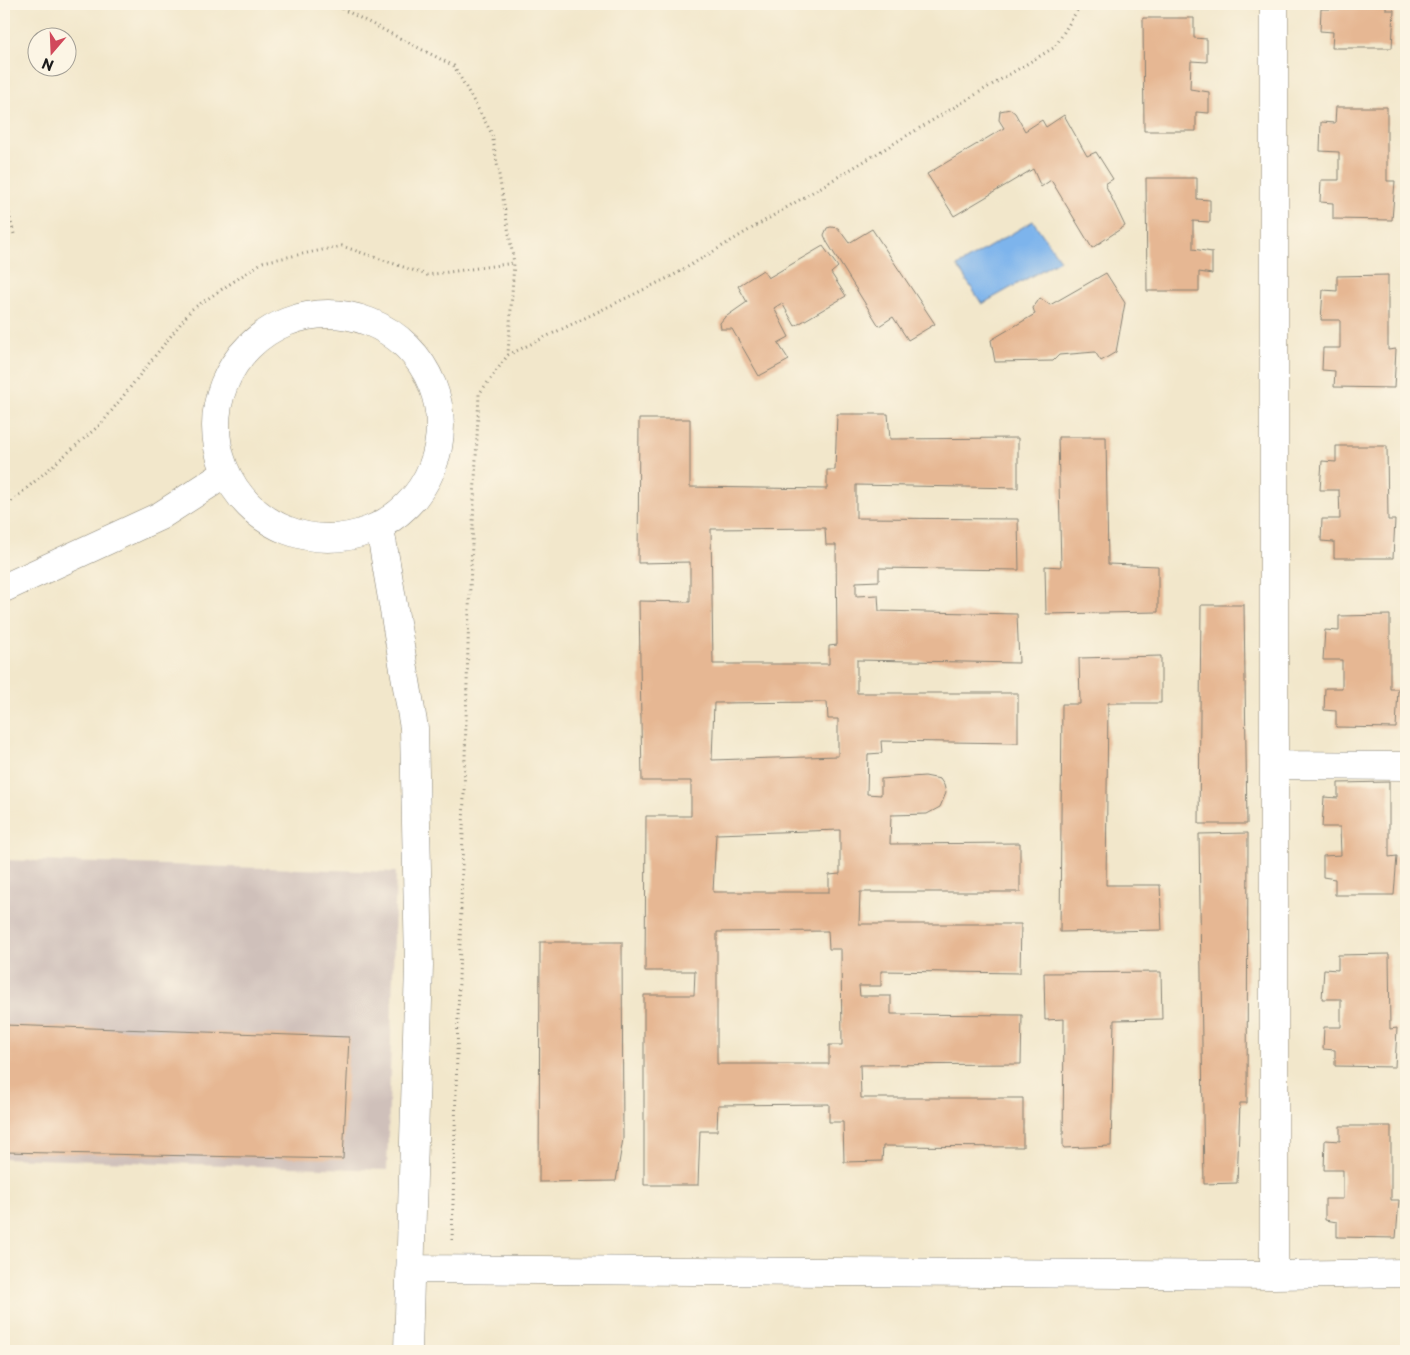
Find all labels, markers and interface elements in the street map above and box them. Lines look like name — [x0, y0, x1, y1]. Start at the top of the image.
north arrow — [28, 28, 78, 78]
text: N — [39, 53, 56, 76]

